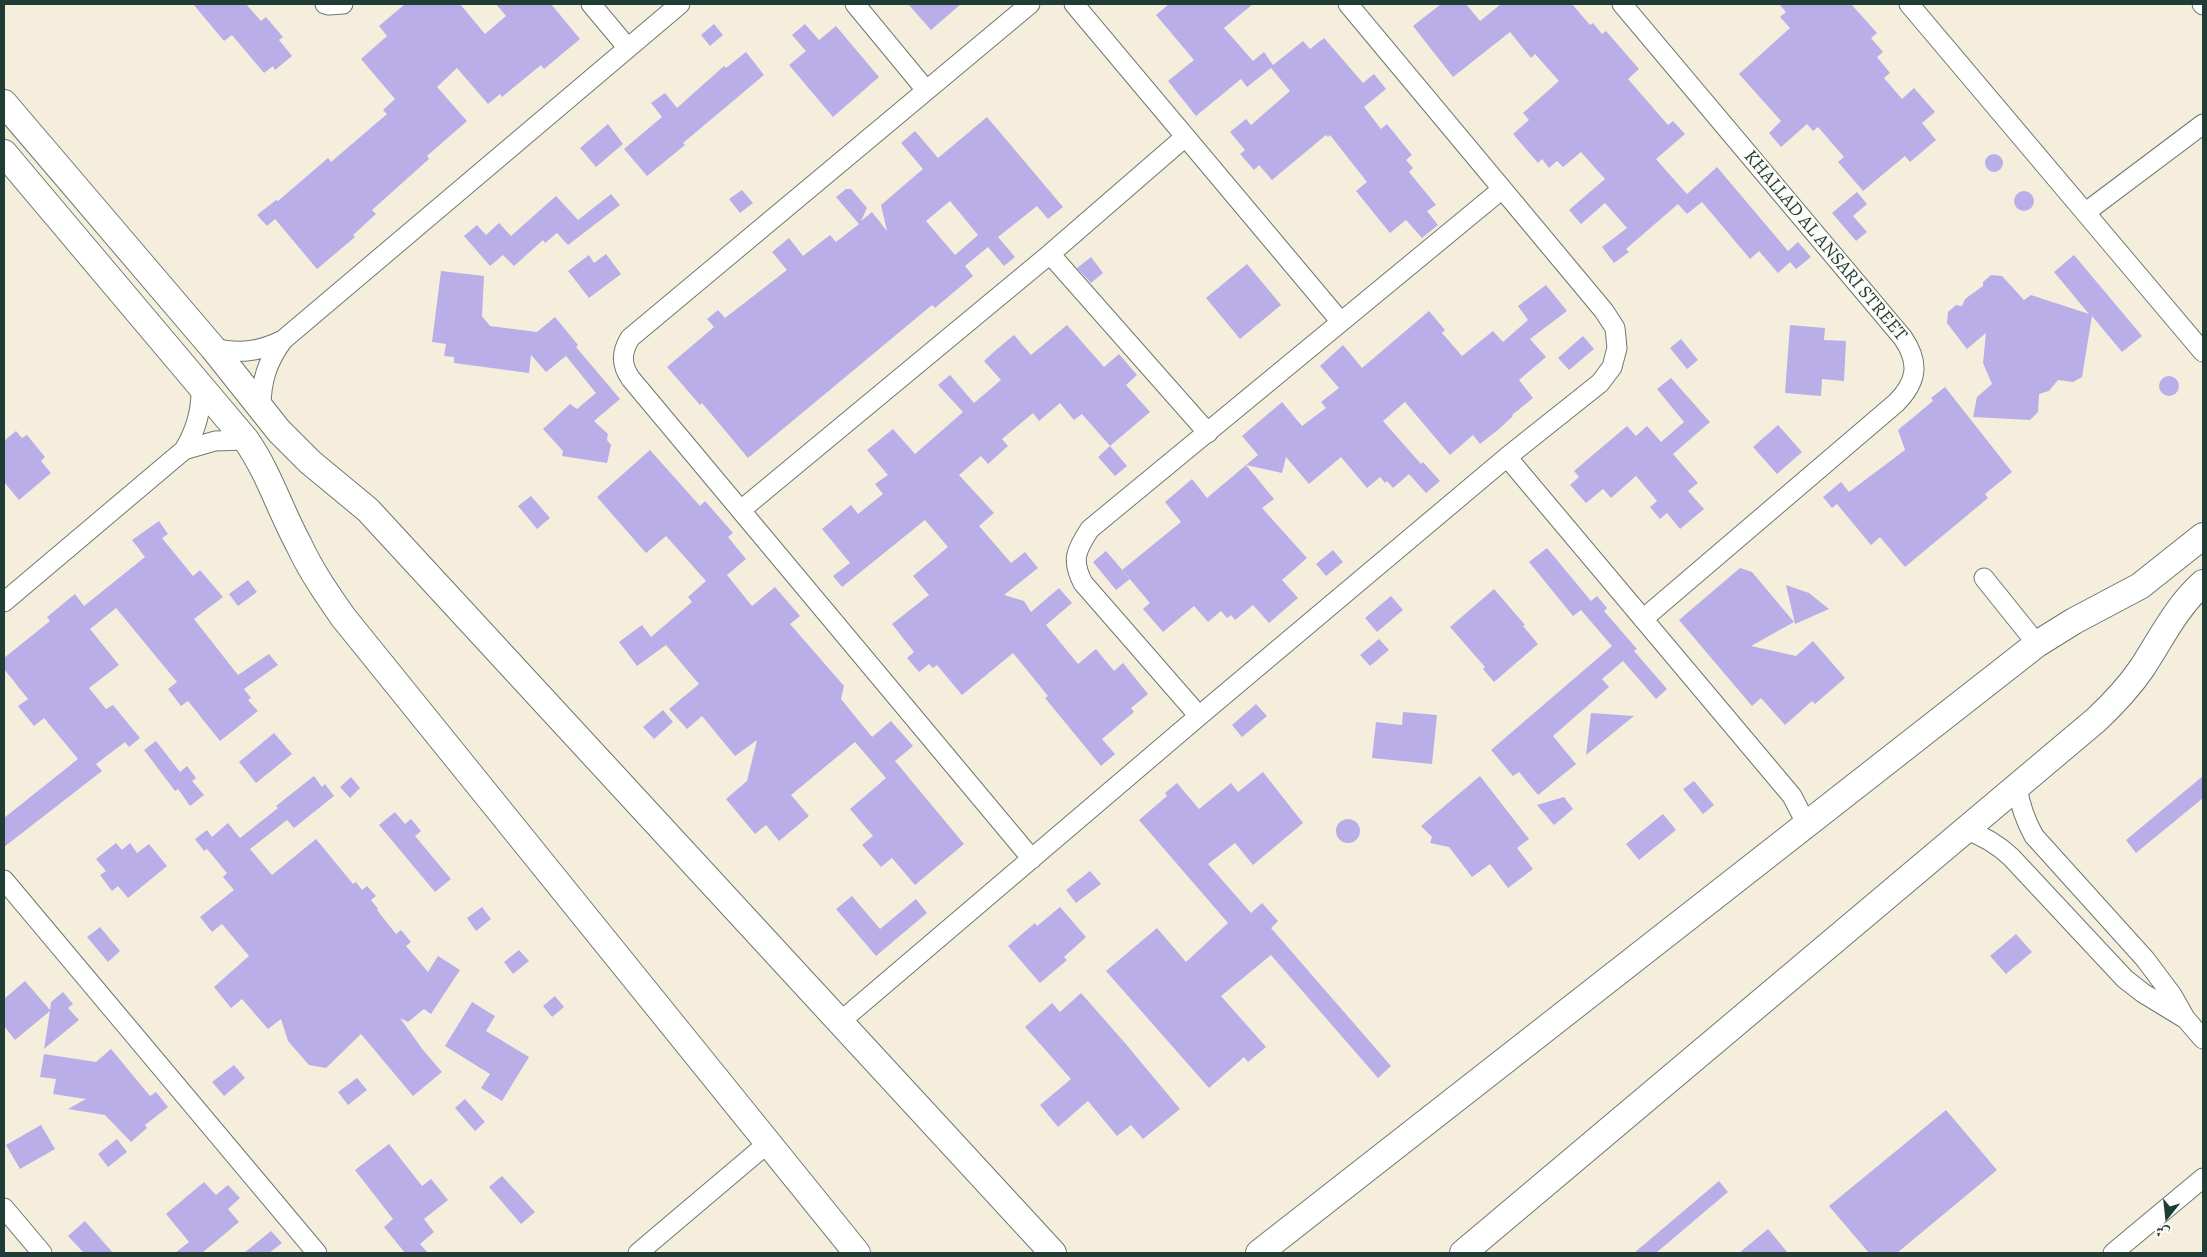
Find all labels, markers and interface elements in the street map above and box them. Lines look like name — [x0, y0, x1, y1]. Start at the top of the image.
street label: KHALLAD AL ANSARI STREET — [1738, 146, 1912, 346]
north arrow — [2142, 1192, 2192, 1242]
text: ش — [2153, 1221, 2172, 1243]

